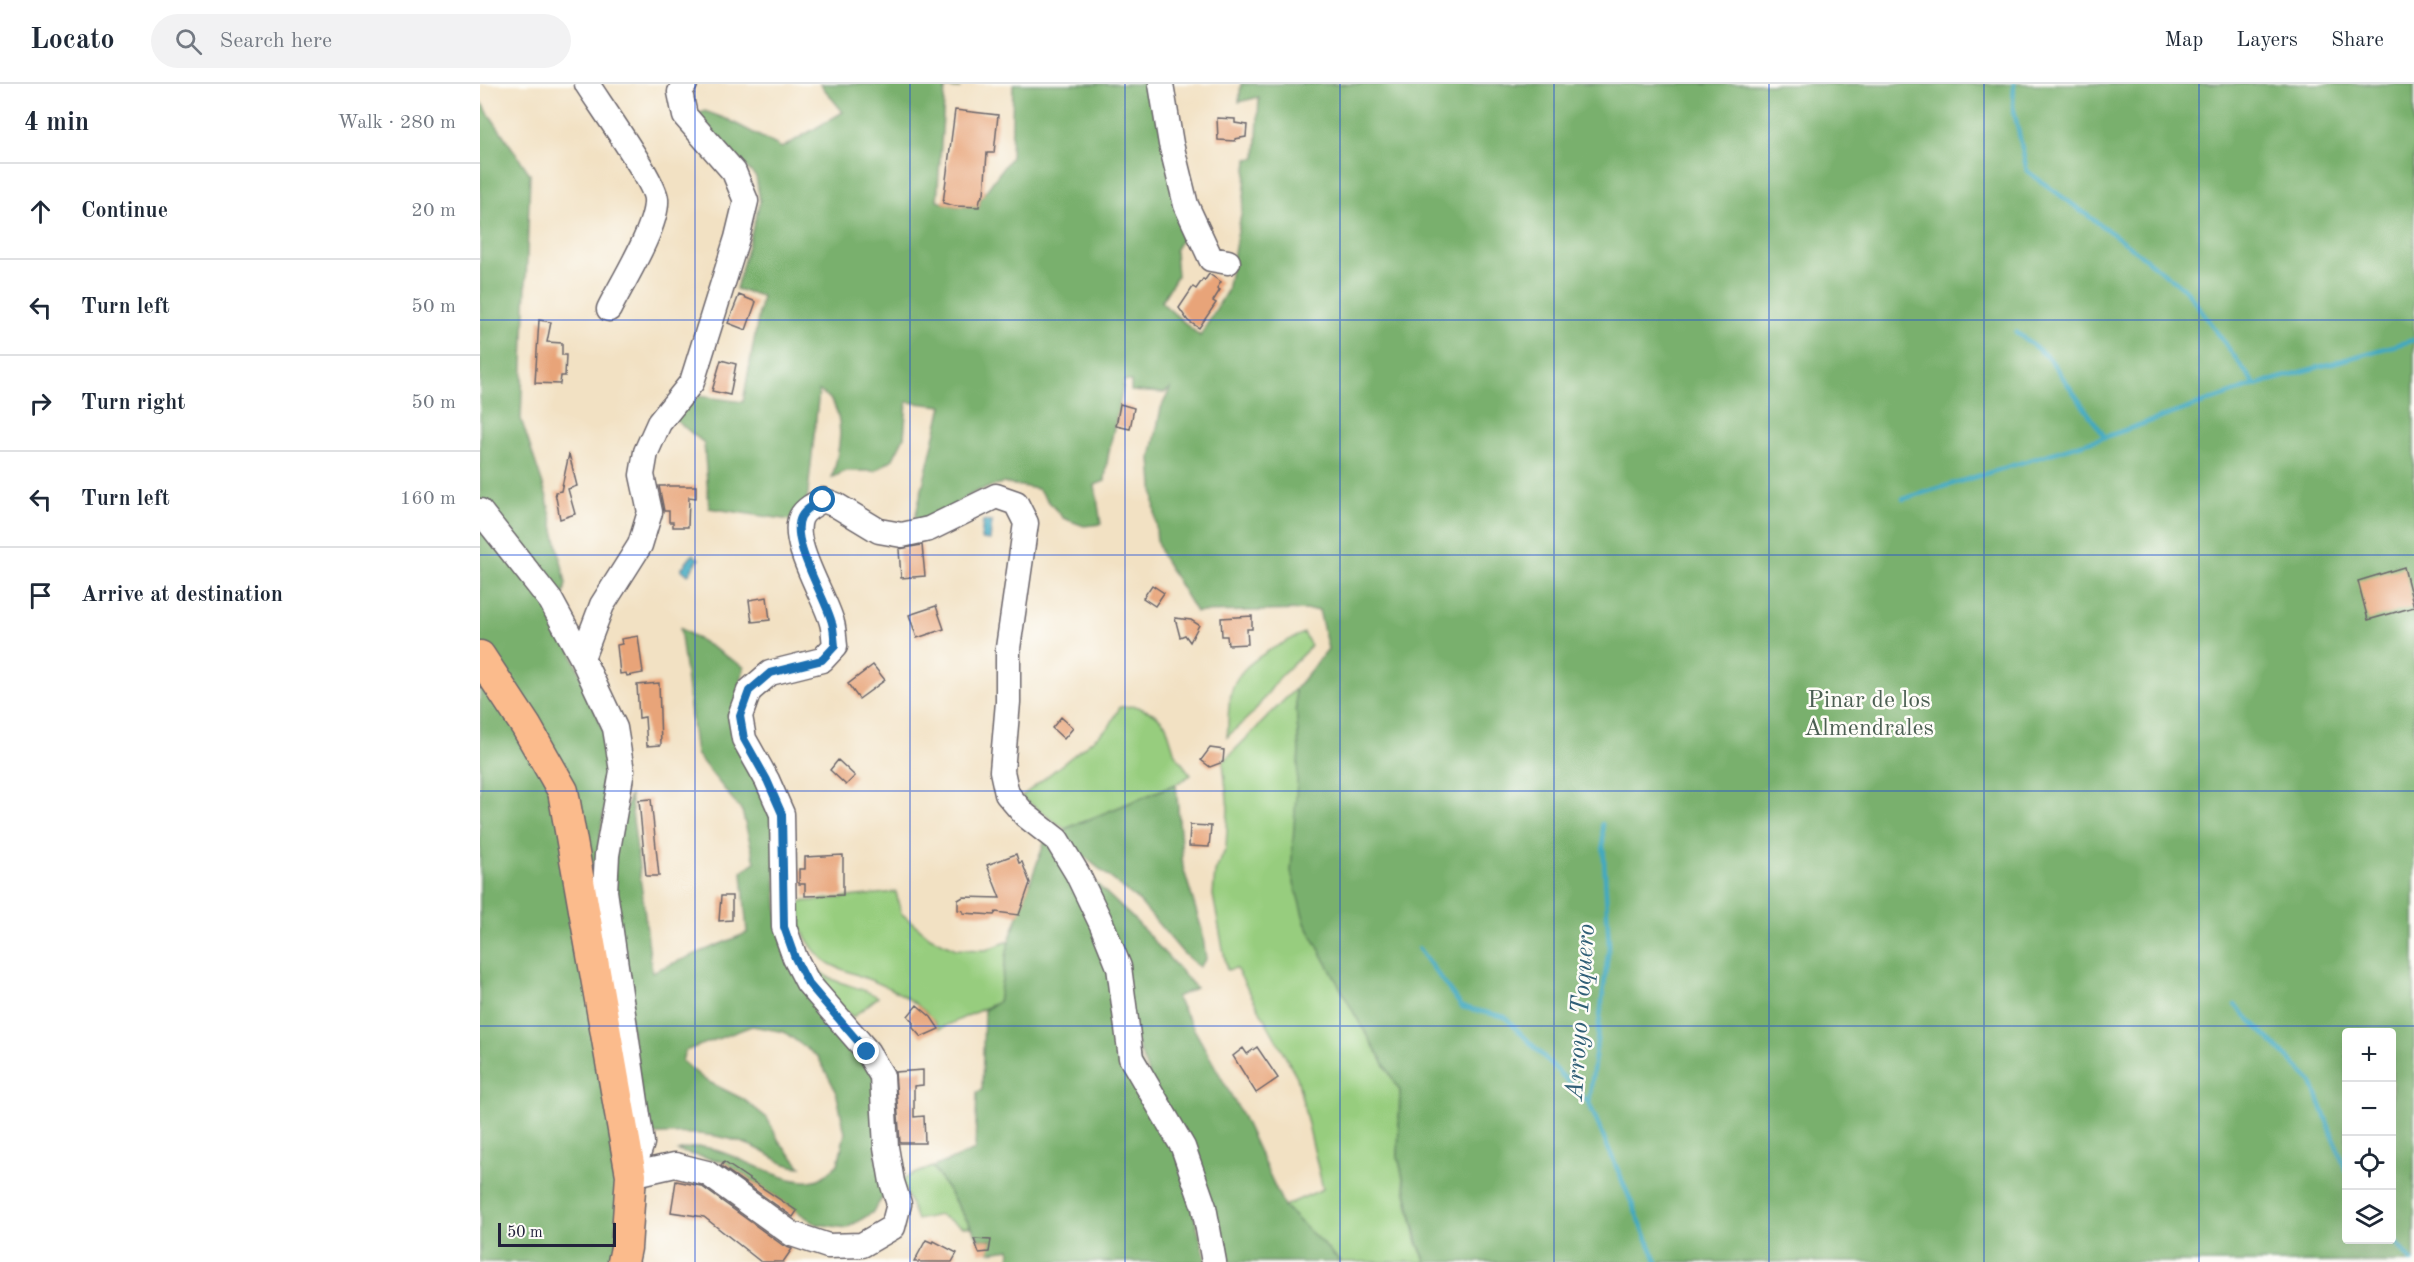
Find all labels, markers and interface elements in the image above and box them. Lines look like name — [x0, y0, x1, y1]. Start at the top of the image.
search box — [151, 14, 571, 68]
icon: search — [172, 25, 205, 58]
text: Locato — [30, 27, 115, 55]
text: Search here — [220, 30, 332, 52]
text: Map — [2164, 30, 2203, 51]
text: Layers — [2236, 30, 2298, 51]
text: Share — [2331, 30, 2384, 51]
text: 4 min — [24, 110, 89, 136]
text: Walk · 280 m — [337, 113, 456, 133]
icon: ahead — [24, 195, 57, 228]
text: Continue — [81, 200, 168, 222]
text: 20 m — [411, 201, 456, 221]
icon: left — [24, 291, 57, 324]
text: Turn left — [81, 296, 170, 318]
text: 50 m — [411, 297, 456, 317]
icon: right — [24, 387, 57, 420]
text: Turn right — [81, 392, 185, 414]
text: 50 m — [411, 393, 456, 413]
icon: left — [24, 483, 57, 516]
route start — [809, 486, 835, 512]
text: Turn left — [81, 488, 170, 510]
text: 160 m — [400, 489, 456, 509]
icon: arrive — [24, 579, 57, 612]
text: Arrive at destination — [81, 584, 283, 606]
park label: Pinar de los Almendrales — [1804, 689, 1934, 741]
water label: Arroyo Toquero — [1562, 923, 1600, 1103]
map controls — [2342, 1028, 2396, 1244]
button: + — [2342, 1028, 2396, 1082]
route end — [853, 1038, 879, 1064]
button: − — [2342, 1082, 2396, 1136]
button: locate — [2342, 1136, 2396, 1190]
button: layers — [2342, 1190, 2396, 1244]
scale bar — [498, 1220, 616, 1248]
text: 50 m — [507, 1225, 543, 1241]

